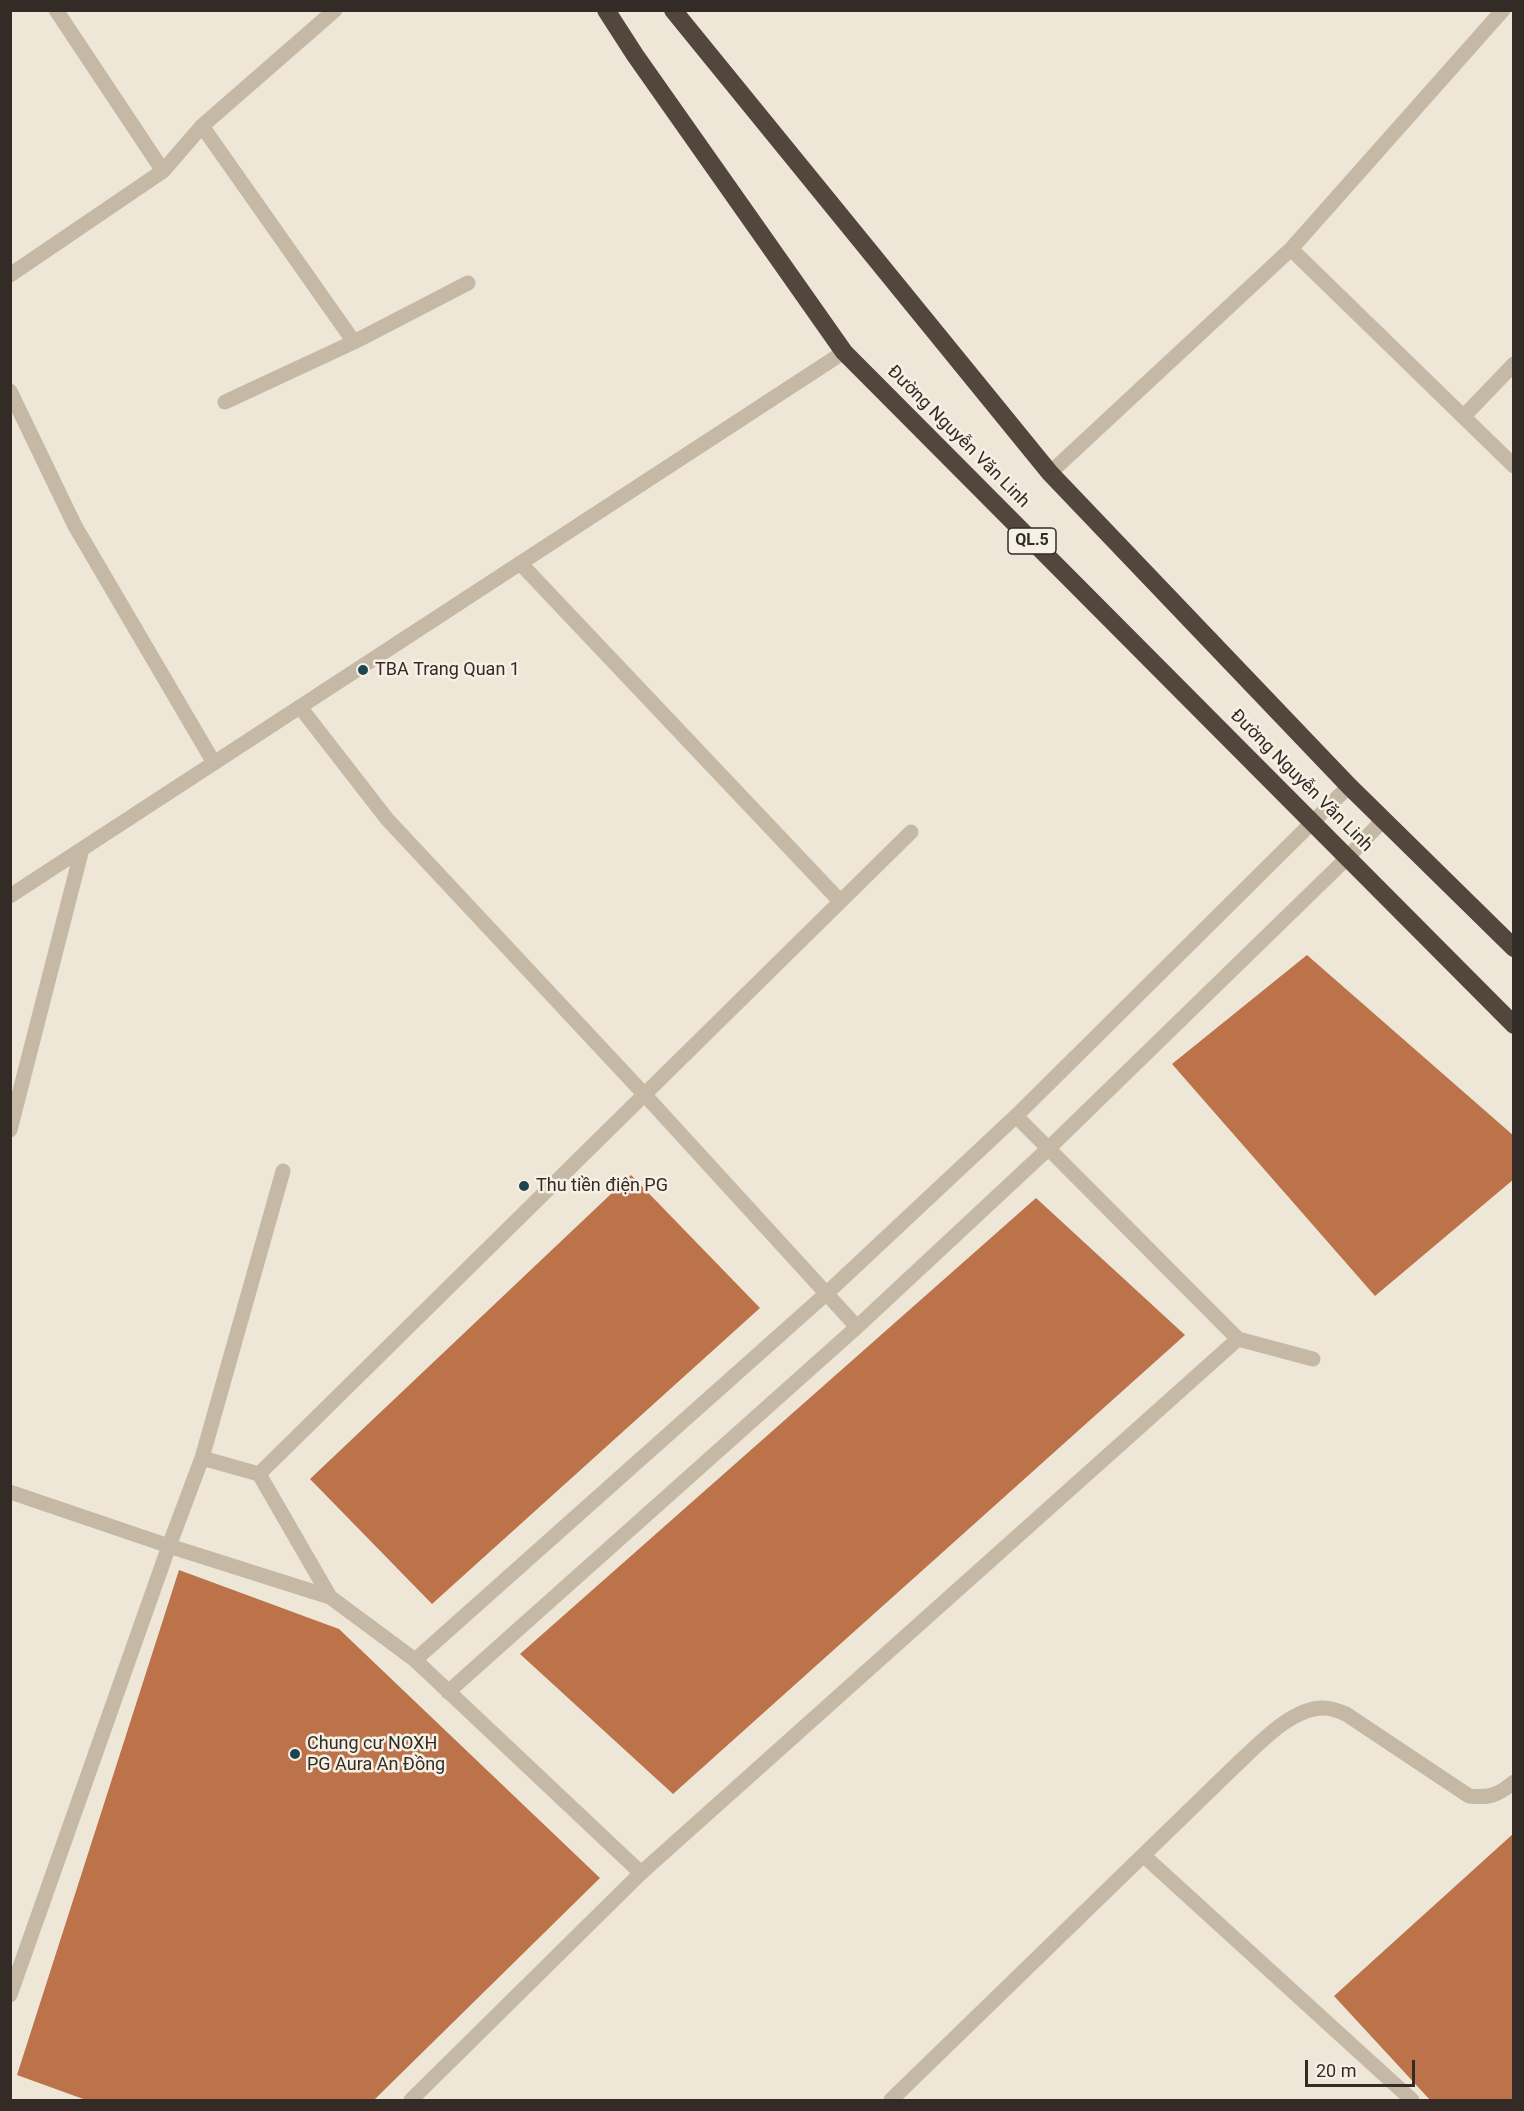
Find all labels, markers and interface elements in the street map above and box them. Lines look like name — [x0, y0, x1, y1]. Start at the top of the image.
street label: Đường Nguyễn Văn Linh — [882, 361, 1034, 513]
road number: QL.5 — [1008, 528, 1056, 554]
place label: TBA Trang Quan 1 — [375, 659, 520, 681]
marker: TBA Trang Quan 1 — [356, 663, 370, 677]
street label: Đường Nguyễn Văn Linh — [1225, 705, 1377, 857]
place label: Thu tiền điện PG — [536, 1175, 668, 1197]
marker: Thu tiền điện PG — [517, 1179, 531, 1193]
place label: Chung cư NOXH PG Aura An Đồng — [307, 1733, 445, 1776]
marker: Chung cư NOXH PG Aura An Đồng — [288, 1747, 302, 1761]
scale bar — [1308, 2048, 1418, 2086]
text: 20 m — [1316, 2060, 1356, 2081]

